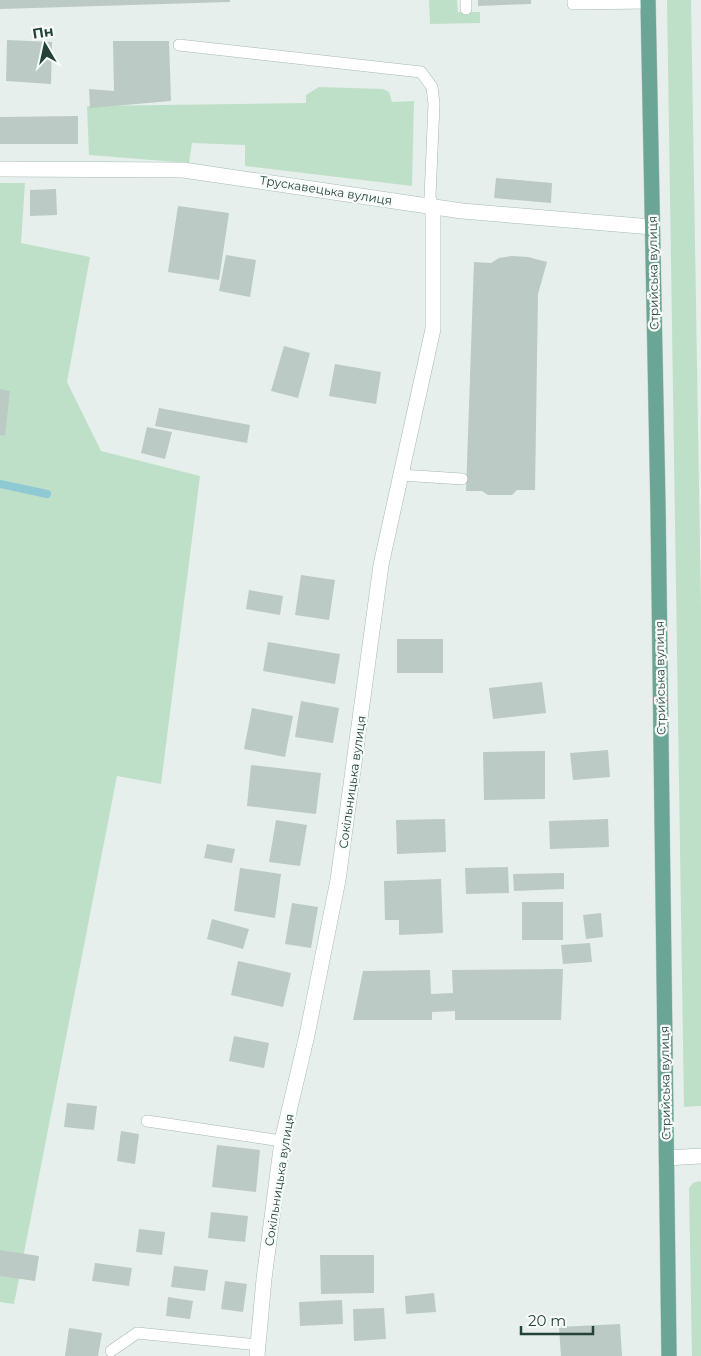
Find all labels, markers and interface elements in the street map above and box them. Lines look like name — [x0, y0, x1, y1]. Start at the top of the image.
north arrow — [20, 20, 70, 70]
text: Пн — [31, 22, 55, 43]
street label: Трускавецька вулиця — [259, 172, 393, 208]
street label: Стрийська вулиця — [645, 216, 661, 330]
street label: Стрийська вулиця — [652, 621, 668, 735]
street label: Сокільницька вулиця — [335, 715, 369, 849]
street label: Стрийська вулиця — [657, 1026, 673, 1140]
street label: Сокільницька вулиця — [261, 1113, 297, 1247]
scale bar — [521, 1304, 594, 1336]
text: 20 m — [528, 1311, 566, 1330]

